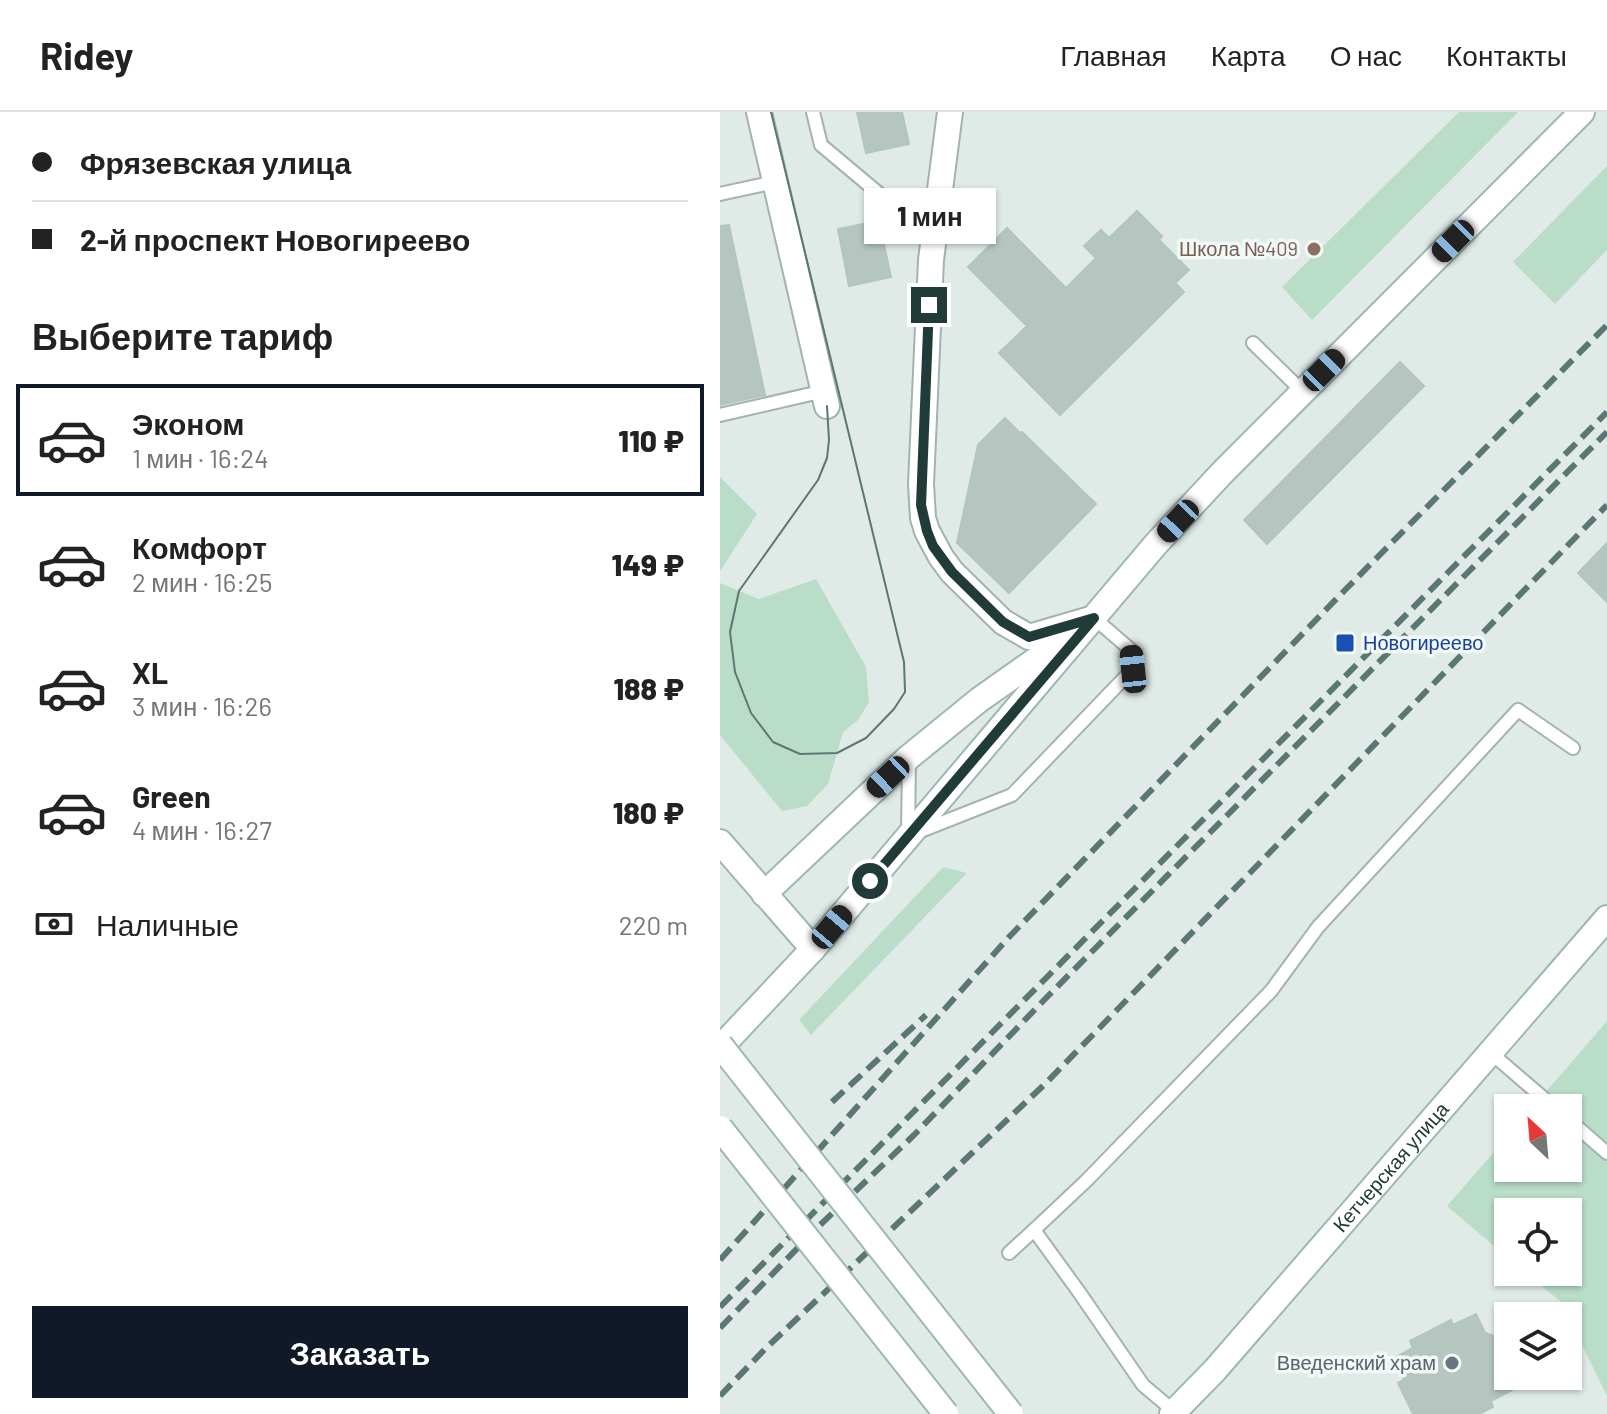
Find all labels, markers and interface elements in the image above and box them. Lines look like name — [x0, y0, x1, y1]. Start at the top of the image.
text: Ridey — [40, 32, 133, 78]
text: Главная — [1060, 38, 1167, 72]
text: Карта — [1211, 38, 1286, 72]
text: О нас — [1330, 38, 1402, 72]
text: Контакты — [1446, 38, 1567, 72]
text: Фрязевская улица — [80, 144, 351, 180]
callout: 1 мин — [863, 189, 995, 245]
text: 1 мин — [897, 200, 963, 231]
car — [1428, 216, 1478, 266]
text: 2-й проспект Новогиреево — [80, 221, 470, 257]
place label: Школа №409 — [1179, 236, 1298, 260]
marker: Школа №409 — [1305, 240, 1323, 258]
route end — [911, 287, 947, 323]
text: Выберите тариф — [32, 314, 333, 357]
car — [1299, 345, 1349, 395]
icon: car — [36, 404, 108, 476]
text: Эконом — [132, 405, 245, 441]
text: 110 ₽ — [618, 422, 684, 458]
text: 1 мин · 16:24 — [132, 442, 268, 473]
car — [1153, 495, 1203, 547]
icon: car — [36, 528, 108, 600]
text: Комфорт — [132, 529, 267, 565]
text: 149 ₽ — [612, 546, 684, 582]
text: 2 мин · 16:25 — [132, 566, 272, 597]
place label: Новогиреево — [1363, 630, 1483, 654]
marker: Новогиреево — [1334, 632, 1356, 654]
car — [1119, 644, 1147, 694]
icon: car — [36, 652, 108, 724]
text: XL — [132, 654, 168, 690]
text: 188 ₽ — [613, 670, 684, 706]
text: 3 мин · 16:26 — [132, 690, 272, 721]
car — [862, 752, 914, 802]
icon: car — [36, 776, 108, 848]
text: Green — [132, 778, 211, 814]
text: 180 ₽ — [613, 794, 684, 830]
text: 4 мин · 16:27 — [132, 814, 272, 845]
route start — [852, 863, 888, 899]
car — [807, 901, 857, 953]
icon: cash — [32, 902, 76, 946]
text: Наличные — [96, 906, 239, 942]
text: 220 m — [619, 909, 688, 940]
north arrow — [1494, 1094, 1582, 1182]
map controls — [1494, 1094, 1582, 1390]
street label: Кетчерская улица — [1327, 1096, 1454, 1236]
button: locate — [1494, 1198, 1582, 1286]
button: layers — [1494, 1302, 1582, 1390]
button: Заказать — [32, 1306, 688, 1398]
place label: Введенский храм — [1277, 1350, 1436, 1374]
marker: Введенский храм — [1443, 1354, 1461, 1372]

